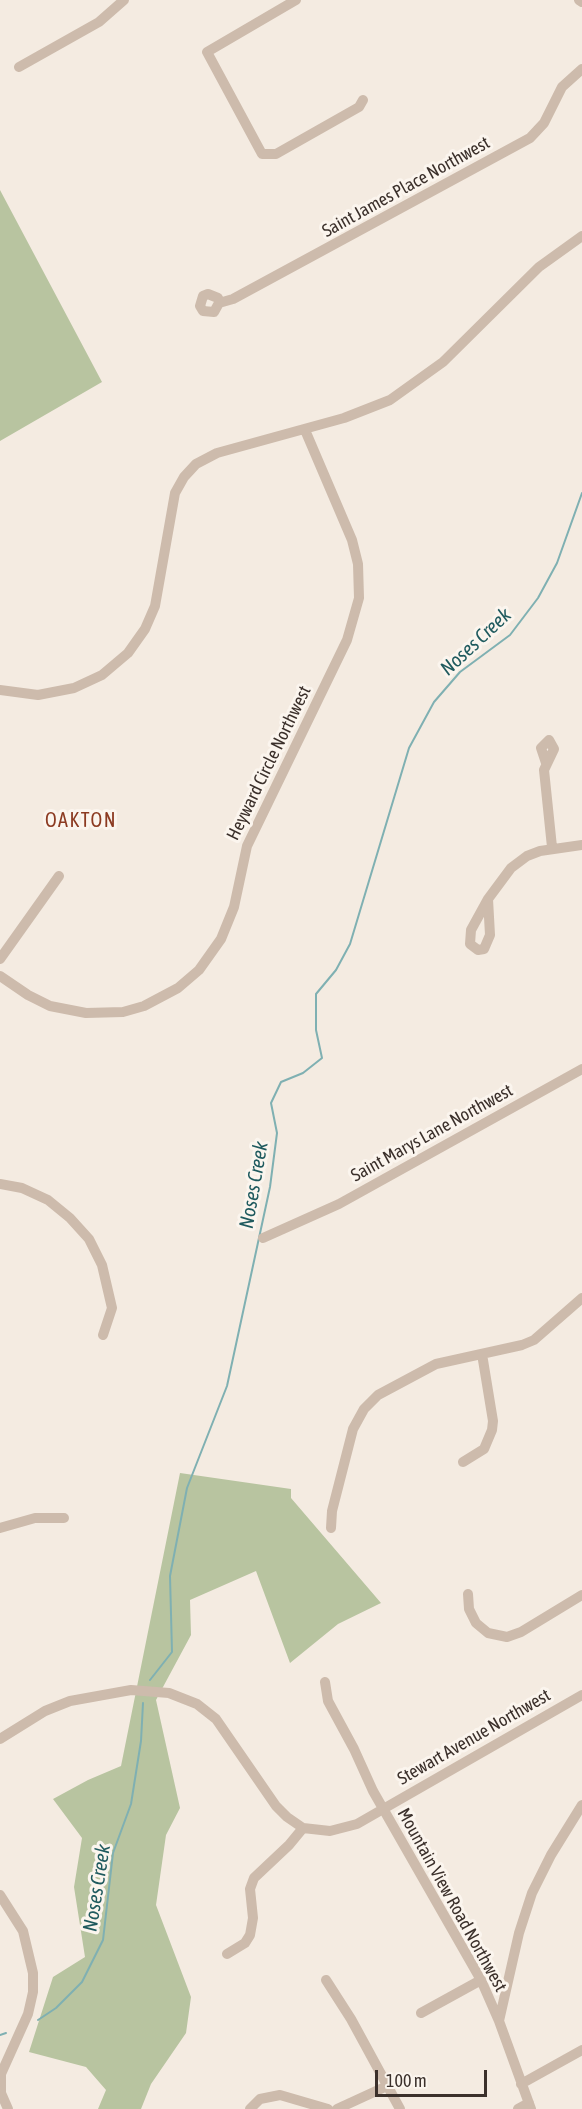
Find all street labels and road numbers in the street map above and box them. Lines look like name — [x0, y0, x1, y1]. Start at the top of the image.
street label: Saint James Place Northwest — [318, 132, 494, 242]
street label: Heyward Circle Northwest — [222, 682, 316, 844]
street label: Saint Marys Lane Northwest — [347, 1080, 517, 1186]
street label: Stewart Avenue Northwest — [394, 1684, 554, 1790]
street label: Mountain View Road Northwest — [393, 1805, 511, 1995]

